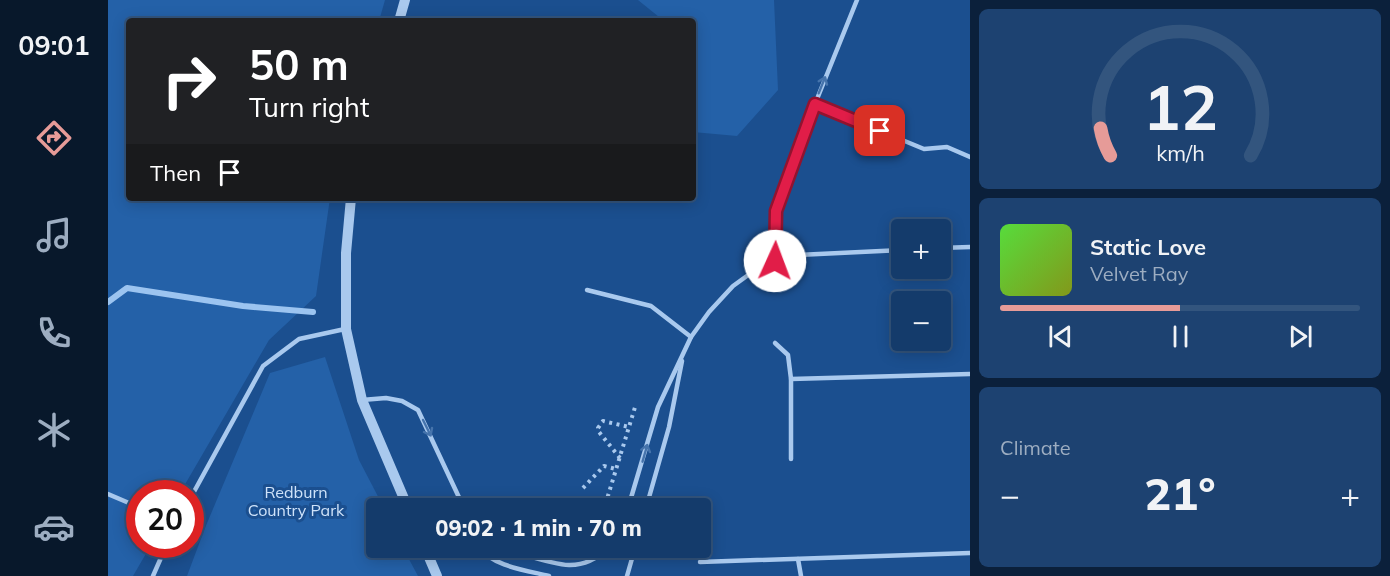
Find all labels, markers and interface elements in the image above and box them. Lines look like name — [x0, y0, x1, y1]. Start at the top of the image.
text: 09:01 — [18, 28, 90, 62]
text: 50 m — [249, 38, 349, 91]
icon: right — [150, 42, 228, 120]
text: 12 — [1143, 67, 1217, 146]
one-way arrow — [817, 76, 828, 95]
text: Turn right — [249, 90, 369, 124]
pin — [854, 105, 905, 156]
icon: arrive — [863, 114, 896, 147]
icon: directions — [33, 117, 75, 159]
text: km/h — [1156, 139, 1204, 166]
icon: arrive — [213, 156, 246, 189]
text: Then — [150, 159, 201, 187]
icon: music — [33, 214, 75, 256]
map controls — [891, 219, 951, 351]
button: + — [891, 219, 951, 279]
position arrow — [743, 229, 807, 293]
text: Static Love — [1090, 233, 1206, 261]
text: Velvet Ray — [1090, 261, 1188, 286]
button: − — [891, 291, 951, 351]
icon: phone — [33, 312, 75, 354]
icon: previous — [1044, 320, 1077, 353]
icon: pause — [1164, 320, 1197, 353]
icon: next — [1284, 320, 1317, 353]
icon: climate — [33, 409, 75, 451]
one-way arrow — [422, 419, 433, 437]
text: Climate — [1000, 435, 1071, 460]
one-way arrow — [640, 443, 651, 462]
text: 21° — [1144, 465, 1216, 521]
text: − — [1000, 474, 1020, 515]
text: + — [1340, 474, 1360, 515]
speed limit sign: 20 — [126, 480, 204, 558]
park label: Redburn Country Park — [248, 482, 345, 520]
icon: car — [33, 506, 75, 548]
text: 09:02 · 1 min · 70 m — [435, 514, 642, 542]

